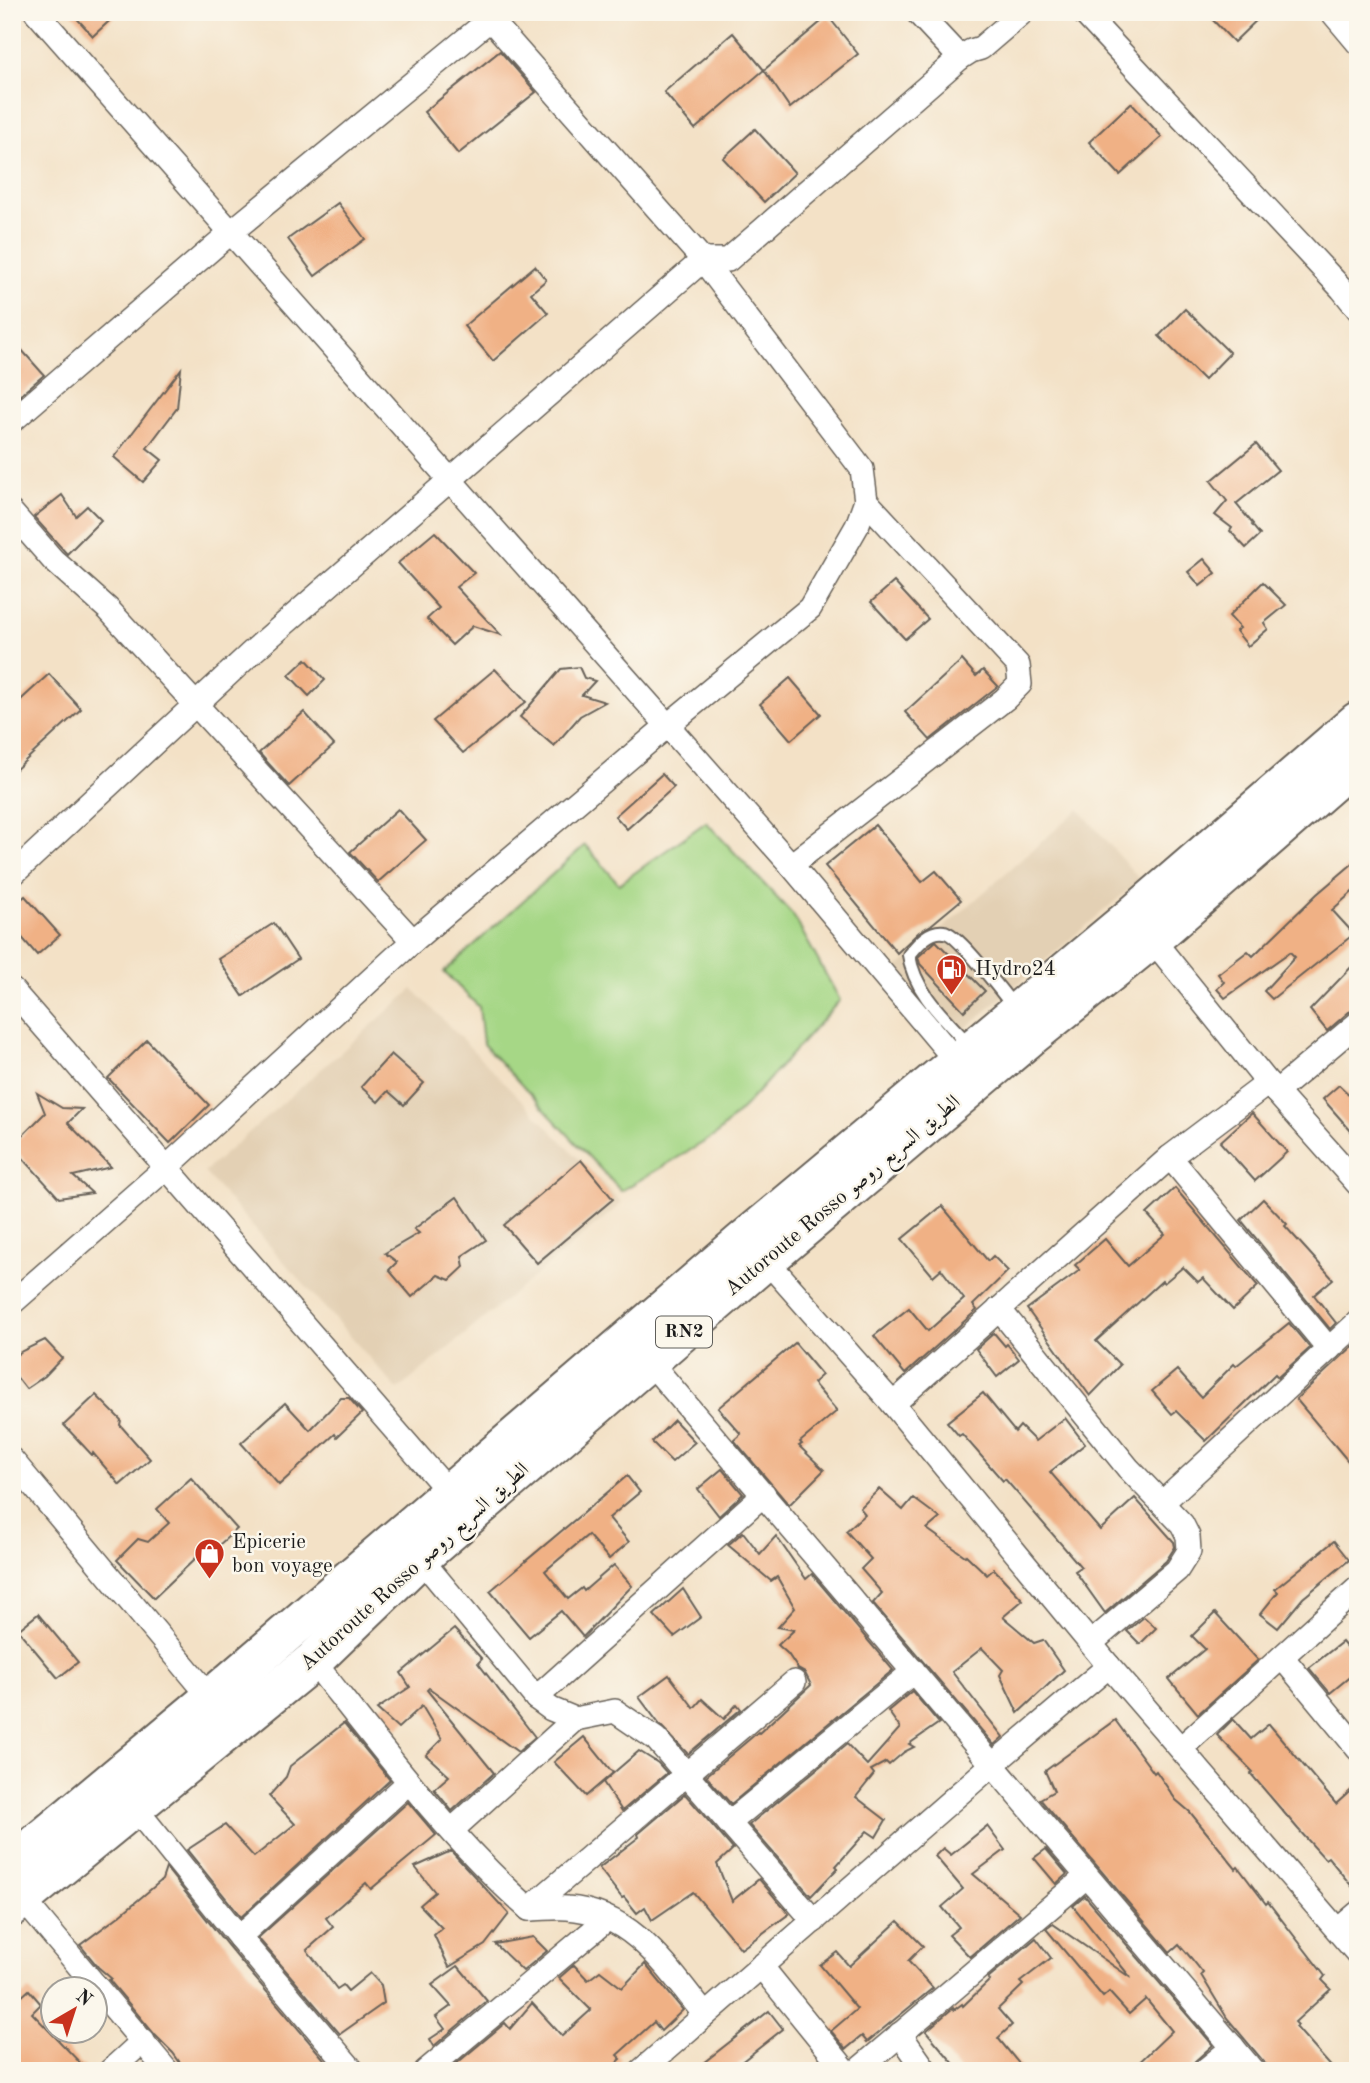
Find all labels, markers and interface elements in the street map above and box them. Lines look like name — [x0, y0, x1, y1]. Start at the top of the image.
fuel station icon: Hydro24 — [935, 952, 969, 996]
place label: Hydro24 — [975, 959, 1056, 980]
street label: Autoroute Rosso الطريق السريع روصو — [721, 1092, 969, 1306]
road number: RN2 — [656, 1316, 712, 1348]
street label: Autoroute Rosso الطريق السريع روصو — [297, 1459, 538, 1680]
place label: Epicerie bon voyage — [232, 1532, 333, 1577]
shop icon: Epicerie bon voyage — [192, 1537, 226, 1581]
north arrow — [38, 1974, 108, 2044]
text: N — [72, 1987, 95, 2011]

